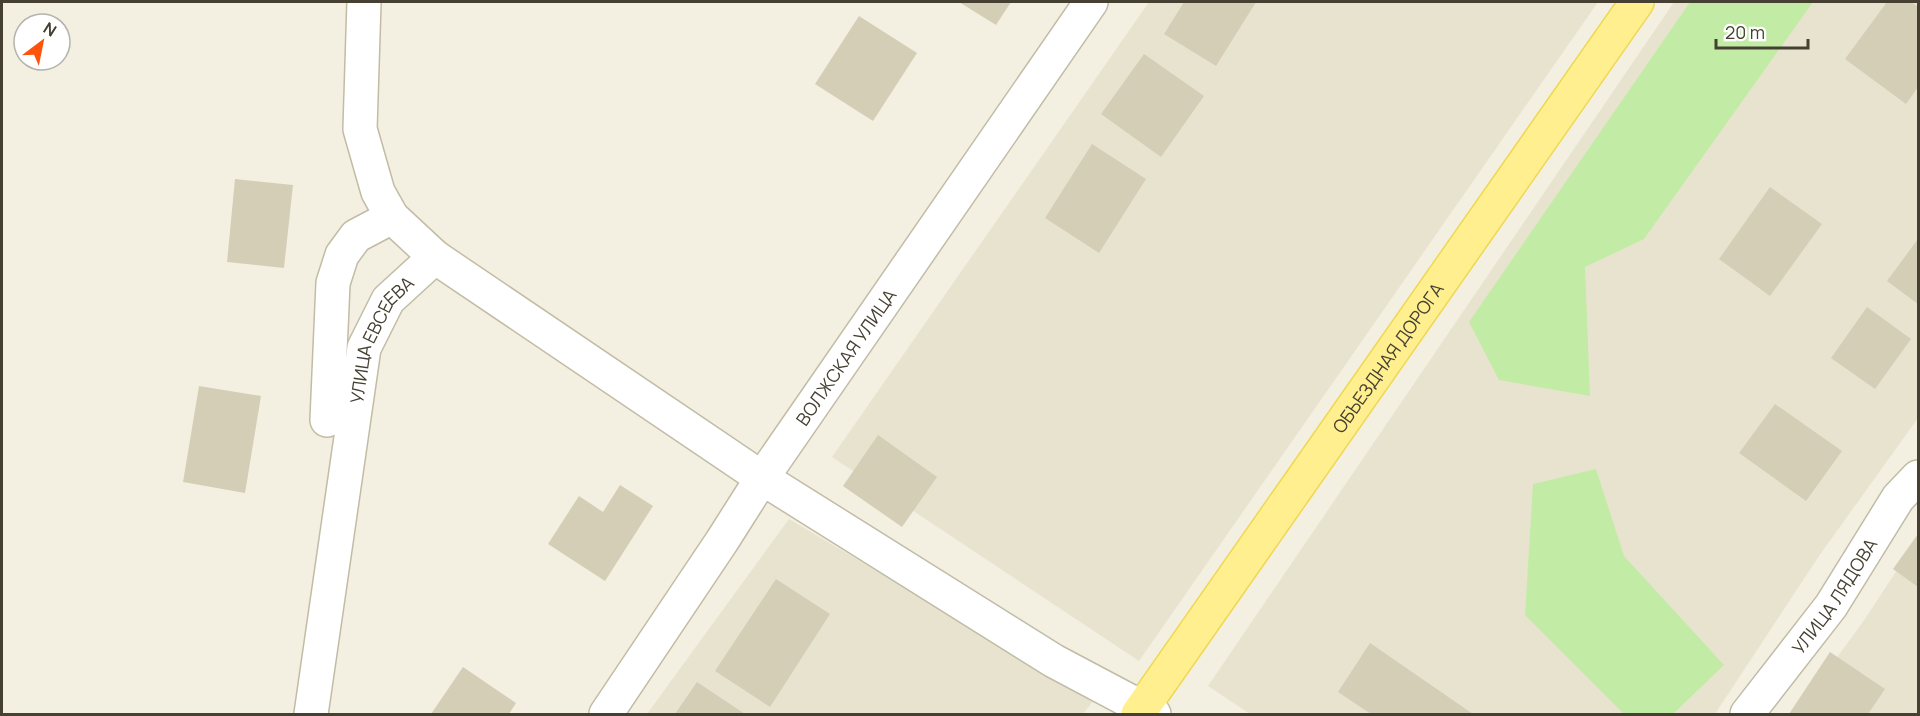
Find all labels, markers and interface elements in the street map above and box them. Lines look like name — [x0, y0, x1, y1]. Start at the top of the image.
north arrow — [12, 12, 72, 72]
scale bar — [1716, 12, 1808, 50]
text: N — [39, 17, 61, 42]
text: 20 m — [1725, 20, 1765, 44]
street label: УЛИЦА ЕВСЕЕВА — [344, 270, 419, 405]
street label: ОБЪЕЗДНАЯ ДОРОГА — [1327, 277, 1449, 438]
street label: ВОЛЖСКАЯ УЛИЦА — [790, 284, 902, 430]
street label: УЛИЦА ЛЯДОВА — [1786, 533, 1883, 659]

